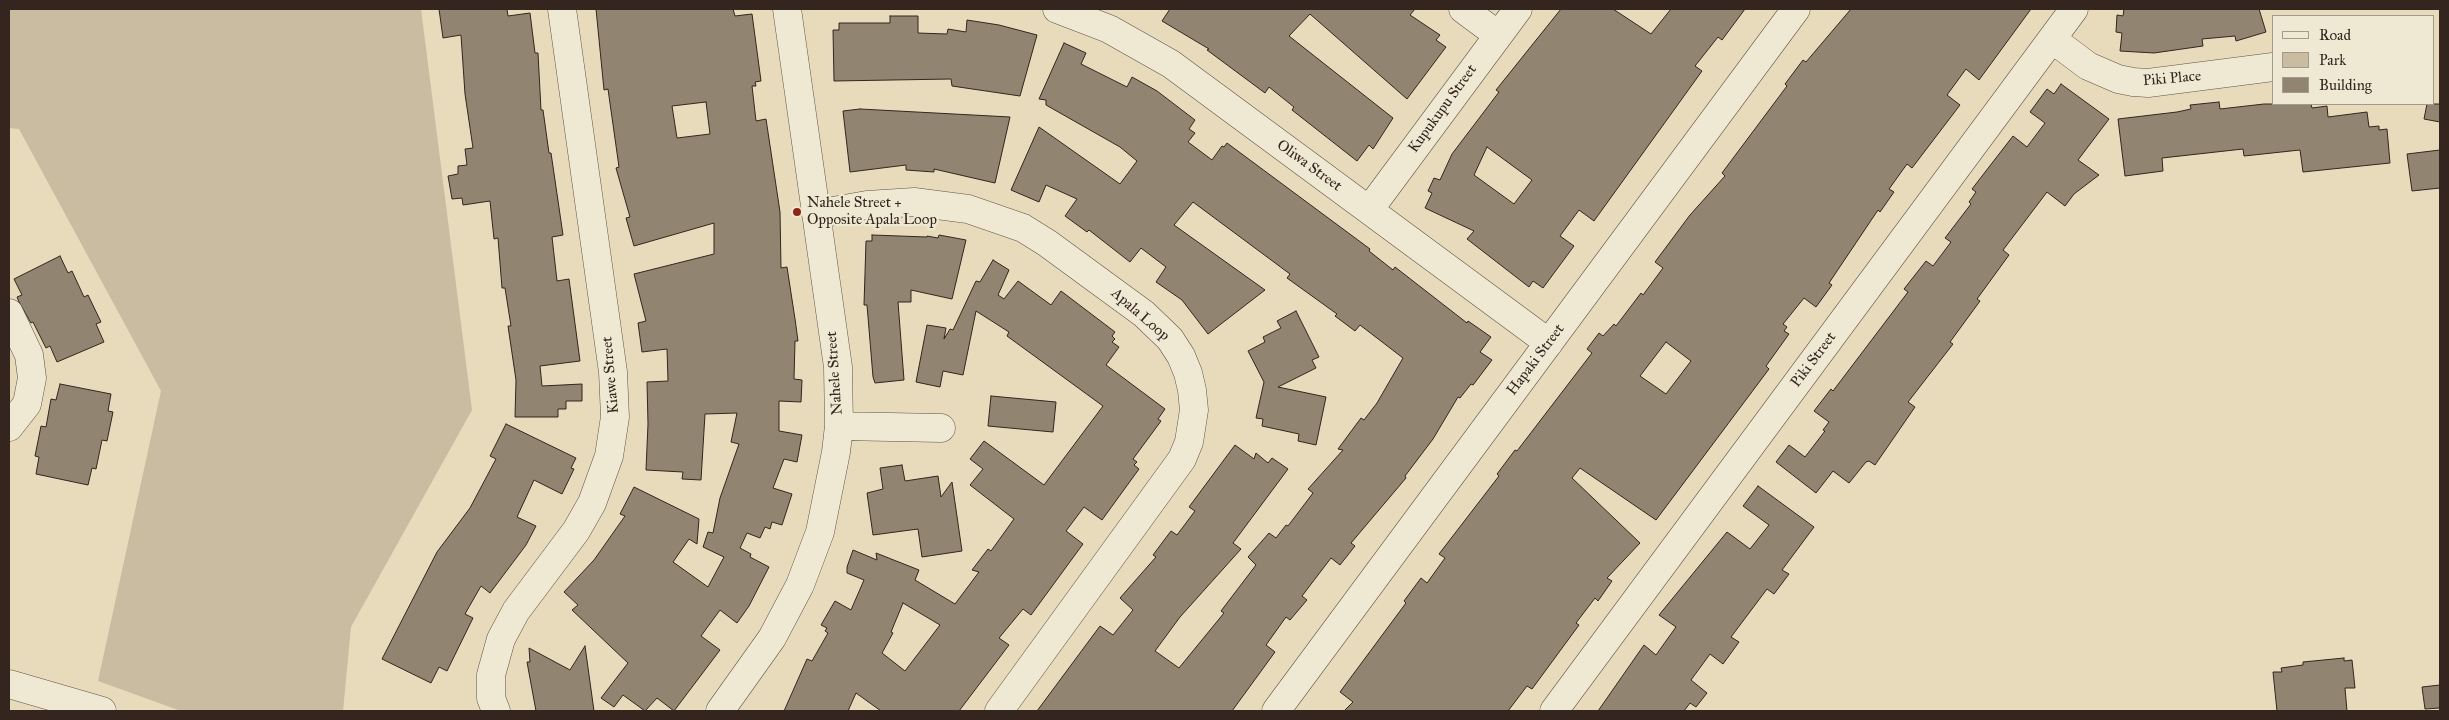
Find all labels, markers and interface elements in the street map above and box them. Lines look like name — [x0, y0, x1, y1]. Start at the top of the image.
legend — [2272, 15, 2434, 105]
text: Road — [2319, 26, 2351, 44]
text: Park — [2319, 51, 2346, 69]
street label: Kupukupu Street — [1405, 61, 1481, 157]
street label: Piki Place — [2142, 67, 2202, 91]
text: Building — [2319, 76, 2372, 94]
street label: Oliwa Street — [1273, 136, 1345, 196]
place label: Nahele Street + Opposite Apala Loop — [807, 194, 937, 229]
marker: Nahele Street + Opposite Apala Loop — [791, 206, 803, 218]
street label: Apala Loop — [1107, 285, 1173, 345]
street label: Hapaki Street — [1503, 321, 1569, 399]
street label: Piki Street — [1787, 329, 1841, 391]
street label: Nahele Street — [823, 330, 847, 416]
street label: Kiawe Street — [599, 336, 623, 414]

